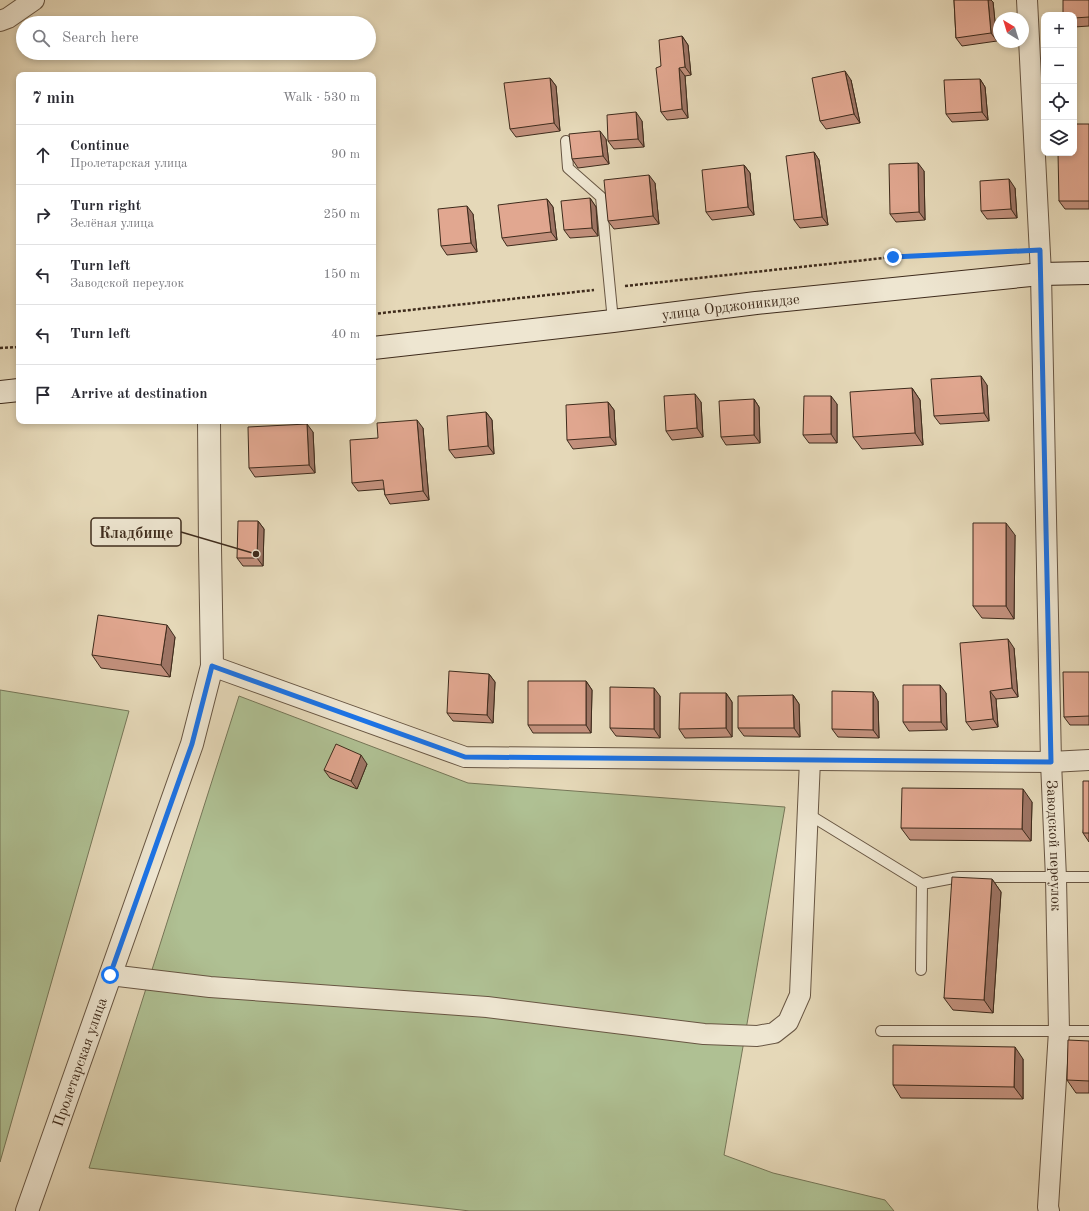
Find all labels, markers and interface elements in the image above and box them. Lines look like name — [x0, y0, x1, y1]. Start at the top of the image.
north arrow — [993, 12, 1029, 48]
map controls — [1041, 12, 1077, 156]
button: + — [1041, 12, 1077, 48]
search box — [16, 16, 376, 60]
icon: search — [30, 27, 52, 49]
text: Search here — [62, 31, 139, 46]
button: − — [1041, 48, 1077, 84]
button: locate — [1041, 84, 1077, 120]
text: 7 min — [32, 90, 75, 107]
text: Walk · 530 m — [283, 91, 360, 104]
button: layers — [1041, 120, 1077, 156]
text: Continue — [70, 139, 129, 154]
icon: ahead — [32, 144, 54, 166]
text: 90 m — [331, 148, 360, 161]
text: Пролетарская улица — [70, 157, 188, 170]
text: Turn right — [70, 199, 141, 214]
icon: right — [32, 204, 54, 226]
text: 250 m — [323, 208, 360, 221]
text: Зелёная улица — [70, 217, 154, 230]
route end — [884, 248, 902, 266]
text: Turn left — [70, 259, 130, 274]
icon: left — [32, 264, 54, 286]
text: 150 m — [323, 268, 360, 281]
text: Заводской переулок — [70, 277, 184, 290]
street label: улица Орджоникидзе — [661, 293, 801, 324]
icon: left — [32, 324, 54, 346]
text: Turn left — [70, 327, 130, 342]
text: 40 m — [331, 328, 360, 341]
icon: arrive — [32, 384, 54, 406]
text: Arrive at destination — [70, 387, 208, 402]
callout: Кладбище — [91, 518, 181, 546]
text: Кладбище — [99, 526, 173, 542]
street label: Заводской переулок — [1043, 779, 1063, 912]
route start — [101, 966, 119, 984]
street label: Пролетарская улица — [51, 995, 111, 1129]

